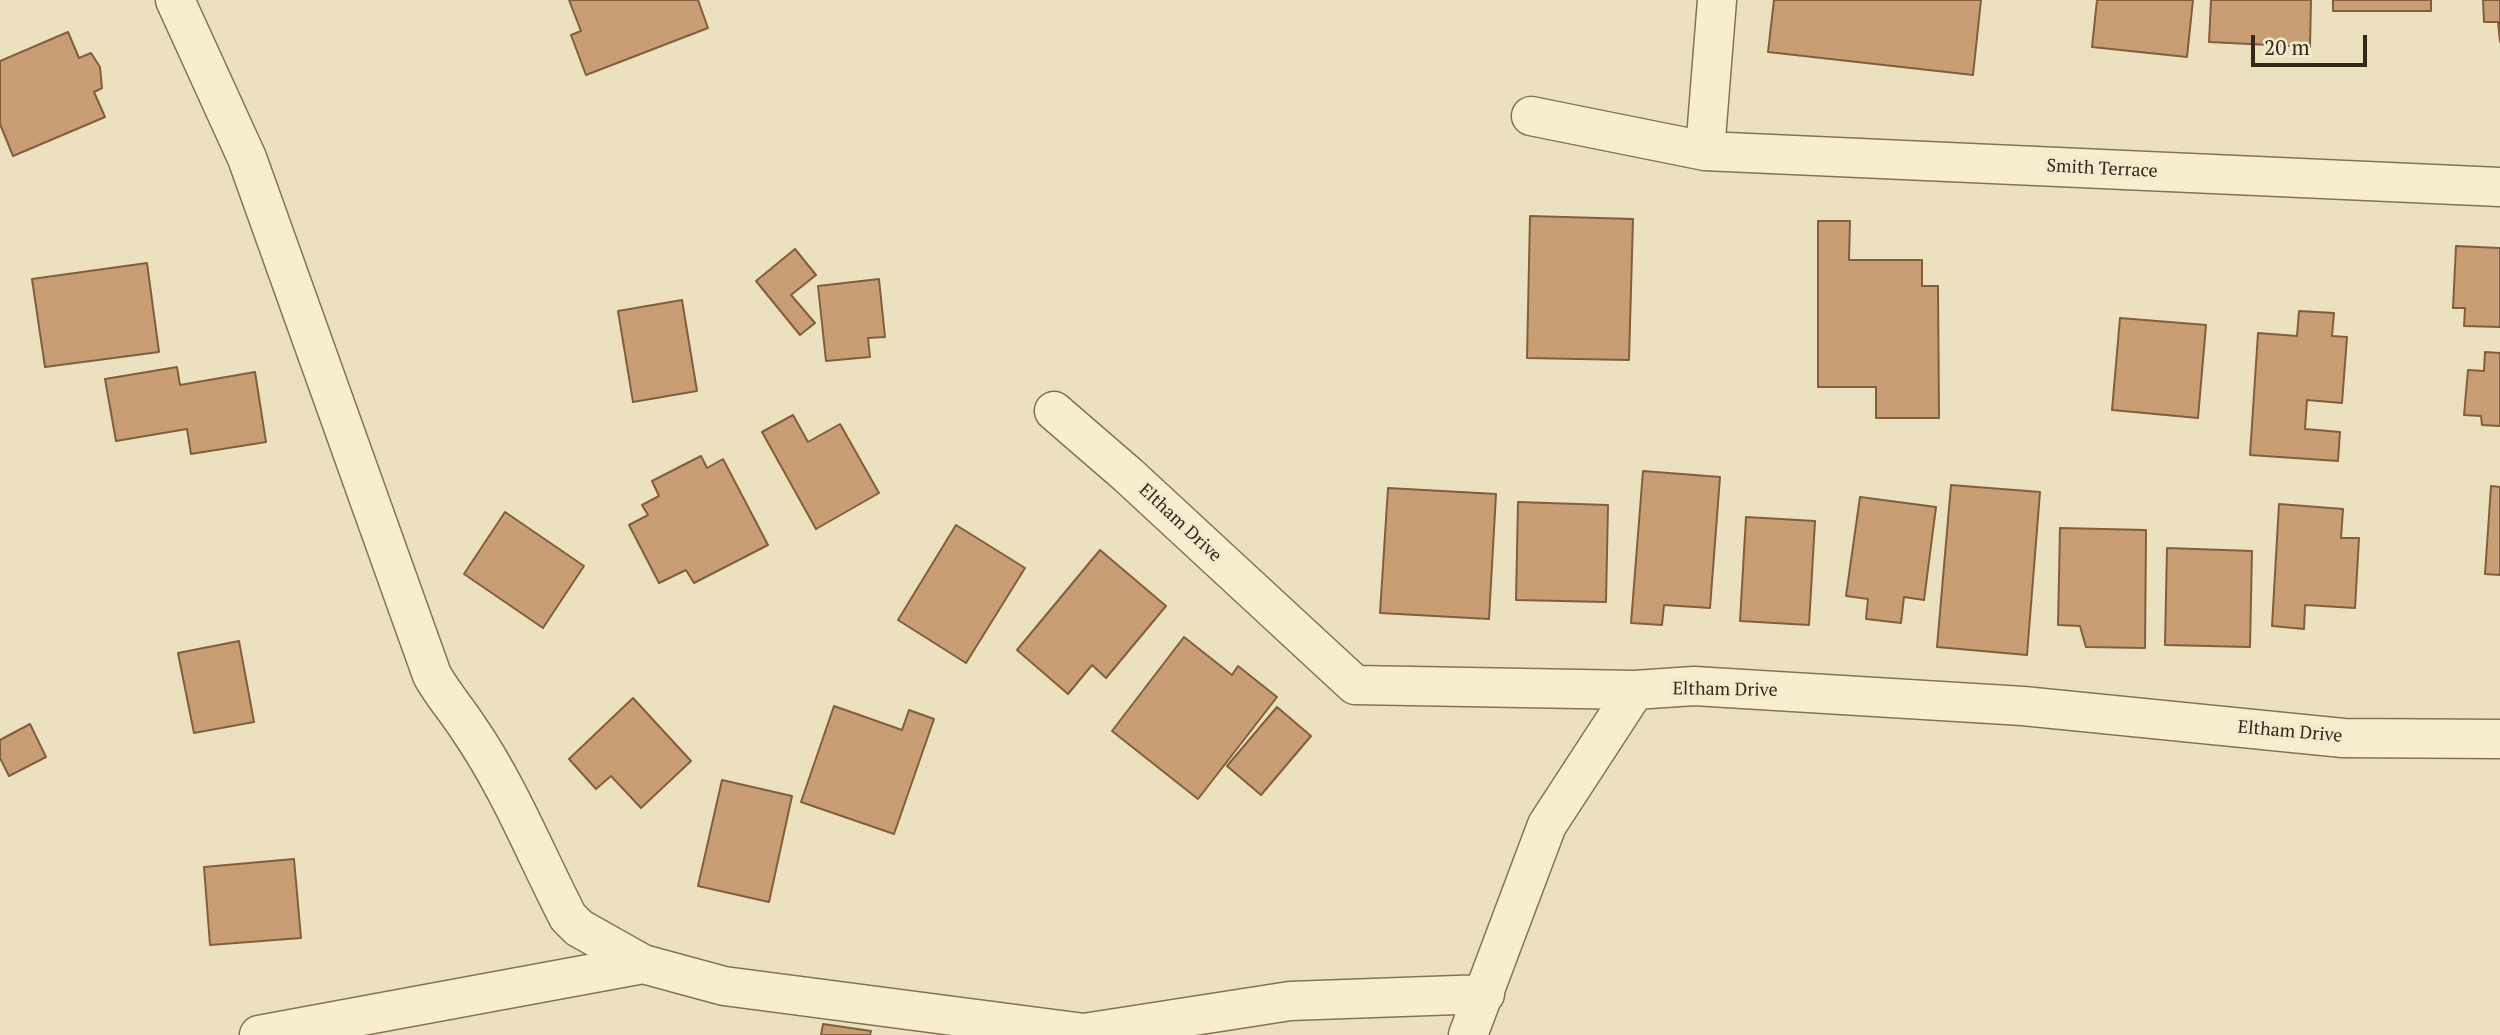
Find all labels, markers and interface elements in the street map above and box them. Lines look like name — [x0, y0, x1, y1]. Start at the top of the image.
scale bar — [2255, 21, 2370, 65]
text: 20 m — [2264, 33, 2310, 61]
street label: Smith Terrace — [2046, 155, 2158, 183]
street label: Eltham Drive — [1134, 479, 1226, 567]
street label: Eltham Drive — [1672, 678, 1778, 702]
street label: Eltham Drive — [2237, 717, 2343, 747]

